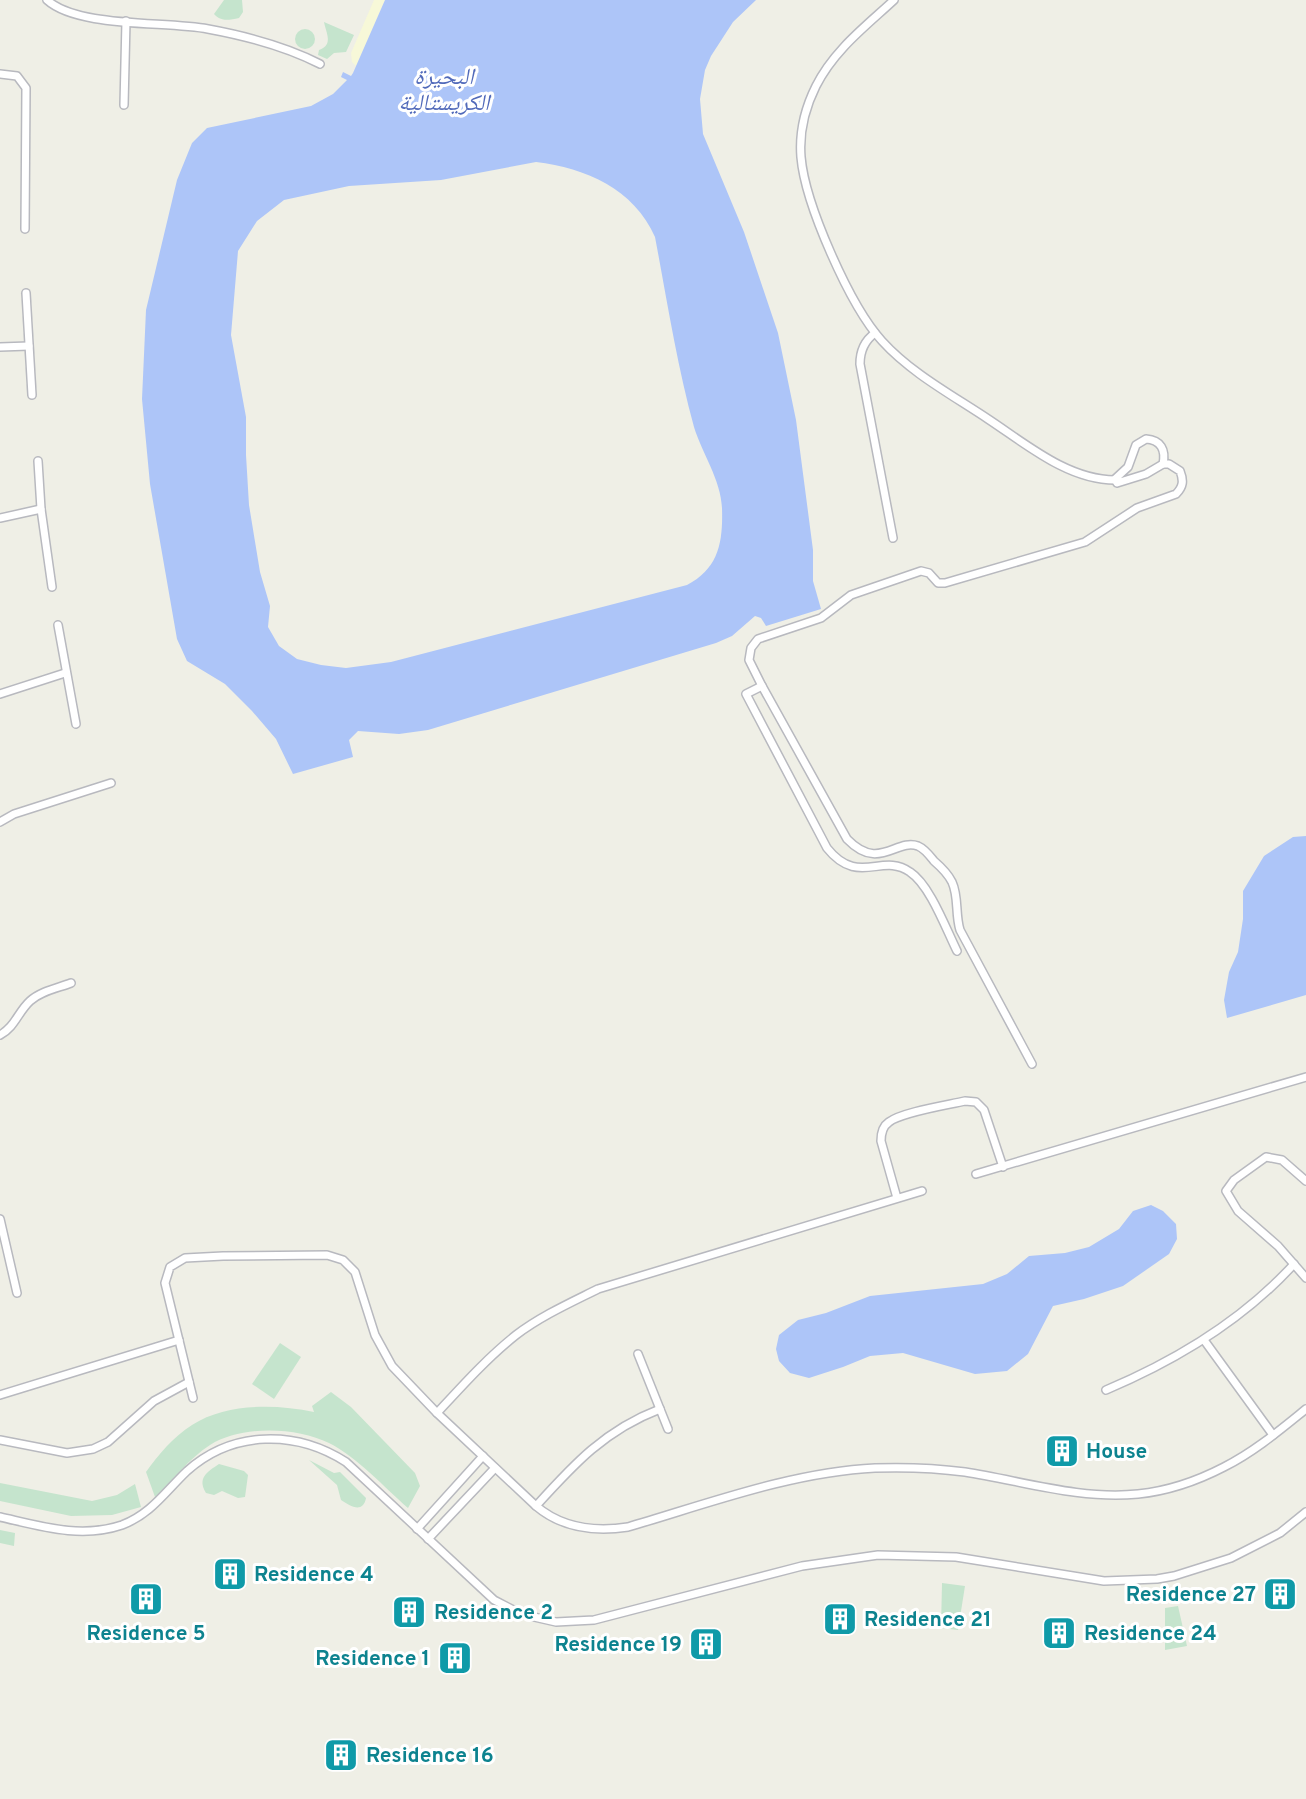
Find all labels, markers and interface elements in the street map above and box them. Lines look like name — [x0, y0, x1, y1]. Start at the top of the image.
water label: البحيرة الكريستالية — [399, 64, 492, 119]
building icon: House — [1043, 1432, 1081, 1470]
place label: House — [1086, 1439, 1147, 1466]
building icon: Residence 4 — [211, 1555, 249, 1593]
place label: Residence 4 — [254, 1562, 374, 1589]
building icon: Residence 27 — [1261, 1575, 1299, 1613]
building icon: Residence 5 — [127, 1580, 165, 1618]
place label: Residence 27 — [1126, 1582, 1256, 1609]
building icon: Residence 2 — [390, 1593, 428, 1631]
place label: Residence 2 — [434, 1600, 553, 1627]
building icon: Residence 21 — [821, 1600, 859, 1638]
place label: Residence 21 — [864, 1607, 992, 1634]
building icon: Residence 24 — [1040, 1614, 1078, 1652]
place label: Residence 5 — [86, 1621, 206, 1648]
place label: Residence 24 — [1084, 1621, 1217, 1648]
building icon: Residence 19 — [687, 1625, 725, 1663]
place label: Residence 19 — [554, 1632, 682, 1659]
building icon: Residence 1 — [436, 1639, 474, 1677]
place label: Residence 1 — [315, 1646, 430, 1673]
building icon: Residence 16 — [322, 1736, 360, 1774]
place label: Residence 16 — [366, 1743, 494, 1770]

